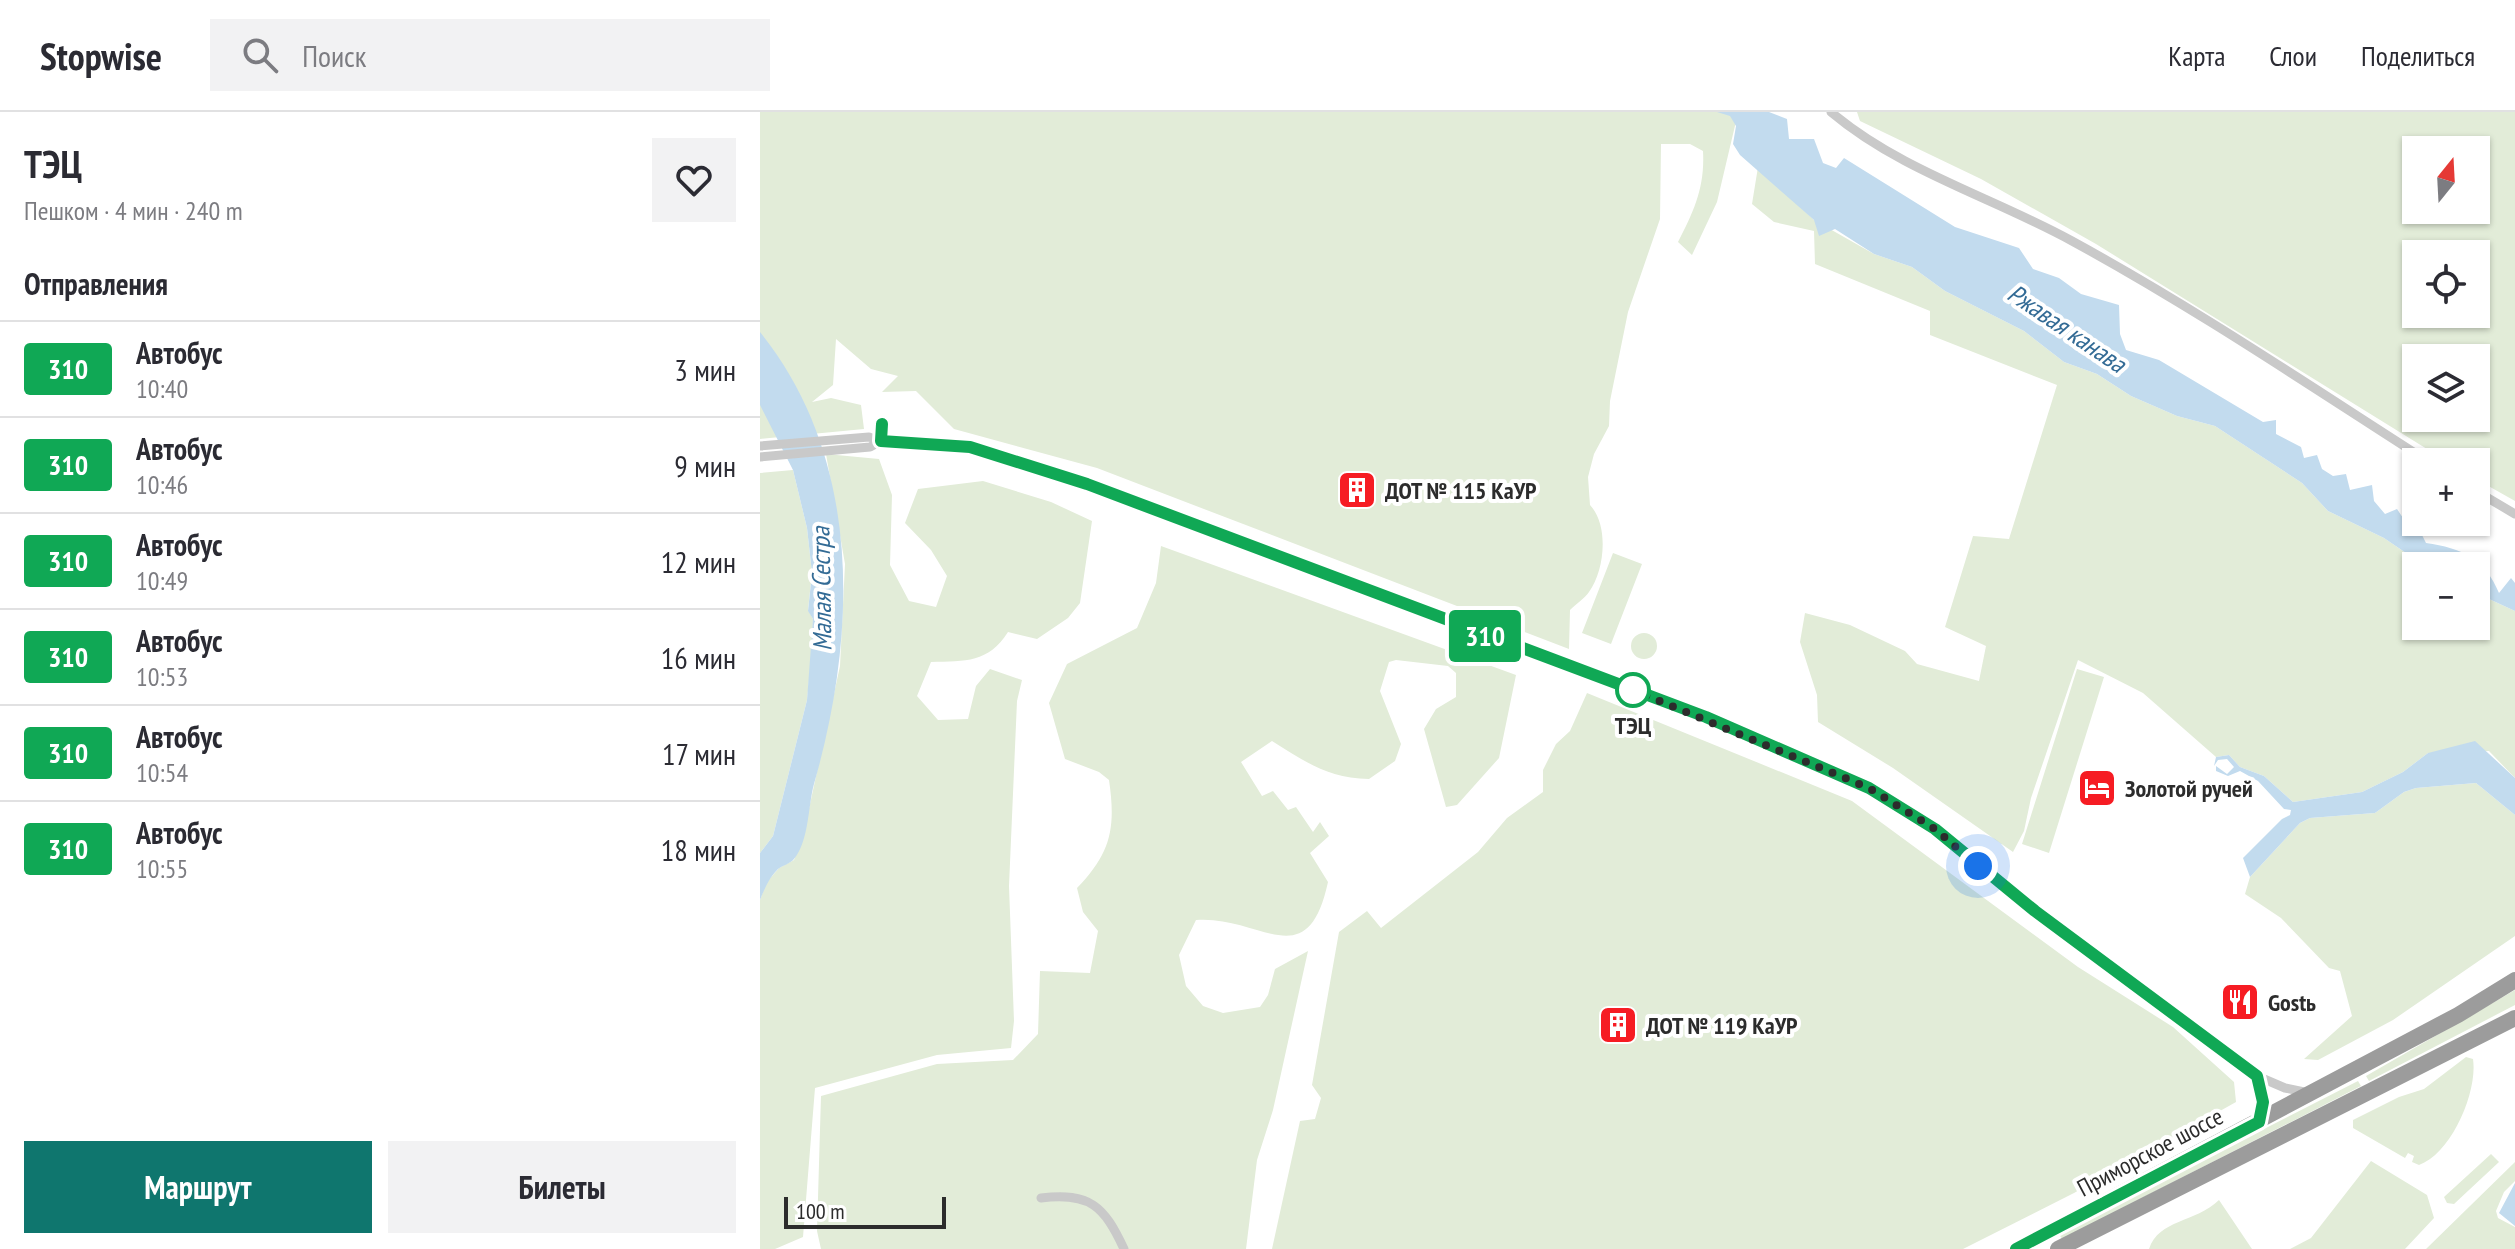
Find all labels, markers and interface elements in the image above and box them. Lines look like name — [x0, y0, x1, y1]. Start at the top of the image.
search box — [210, 19, 770, 91]
text: Stopwise — [40, 31, 162, 80]
icon: search — [238, 33, 282, 77]
text: Поиск — [302, 36, 366, 75]
text: Карта — [2168, 37, 2225, 74]
text: Слои — [2269, 37, 2317, 74]
text: Поделиться — [2361, 37, 2475, 74]
north arrow — [2402, 136, 2490, 224]
map controls — [2402, 136, 2490, 640]
button: heart — [652, 138, 736, 222]
text: ТЭЦ — [24, 139, 82, 188]
text: Пешком · 4 мин · 240 m — [24, 194, 243, 227]
button: locate — [2402, 240, 2490, 328]
text: Отправления — [24, 264, 168, 303]
water label: Ржавая канава — [2002, 276, 2134, 380]
text: Автобус — [136, 333, 223, 372]
button: layers — [2402, 344, 2490, 432]
text: 310 — [48, 350, 88, 387]
text: 3 мин — [674, 350, 736, 389]
text: 10:40 — [136, 372, 188, 405]
text: Автобус — [136, 429, 223, 468]
text: 310 — [48, 446, 88, 483]
text: 9 мин — [674, 446, 736, 485]
button: + — [2402, 448, 2490, 536]
text: 10:46 — [136, 468, 188, 501]
building icon: ДОТ № 115 КаУР — [1336, 469, 1378, 511]
place label: ДОТ № 115 КаУР — [1385, 475, 1537, 506]
text: Автобус — [136, 525, 223, 564]
water label: Малая Сестра — [803, 525, 839, 651]
text: 310 — [48, 542, 88, 579]
text: 12 мин — [661, 542, 736, 581]
button: − — [2402, 552, 2490, 640]
text: 10:49 — [136, 564, 188, 597]
line badge: 310 — [1439, 610, 1531, 662]
text: 310 — [1465, 617, 1505, 654]
text: Автобус — [136, 621, 223, 660]
text: 310 — [48, 638, 88, 675]
text: 16 мин — [661, 638, 736, 677]
text: 10:53 — [136, 660, 188, 693]
marker: ТЭЦ — [1616, 673, 1650, 707]
place label: ТЭЦ — [1615, 710, 1652, 741]
text: Автобус — [136, 717, 223, 756]
text: 310 — [48, 734, 88, 771]
text: 17 мин — [662, 734, 736, 773]
text: 10:54 — [136, 756, 188, 789]
hotel icon: Золотой ручей — [2076, 767, 2118, 809]
place label: Золотой ручей — [2125, 773, 2253, 804]
text: Автобус — [136, 813, 223, 852]
text: 310 — [48, 830, 88, 867]
text: 18 мин — [661, 830, 736, 869]
your location — [1958, 846, 1998, 886]
text: 10:55 — [136, 852, 188, 885]
restaurant icon: Gostь — [2219, 981, 2261, 1023]
place label: Gostь — [2268, 987, 2316, 1018]
building icon: ДОТ № 119 КаУР — [1597, 1004, 1639, 1046]
place label: ДОТ № 119 КаУР — [1646, 1010, 1798, 1041]
street label: Приморское шоссе — [2072, 1101, 2228, 1203]
button: Маршрут — [24, 1141, 372, 1233]
button: Билеты — [388, 1141, 736, 1233]
scale bar — [784, 1193, 946, 1229]
text: 100 m — [796, 1197, 845, 1225]

